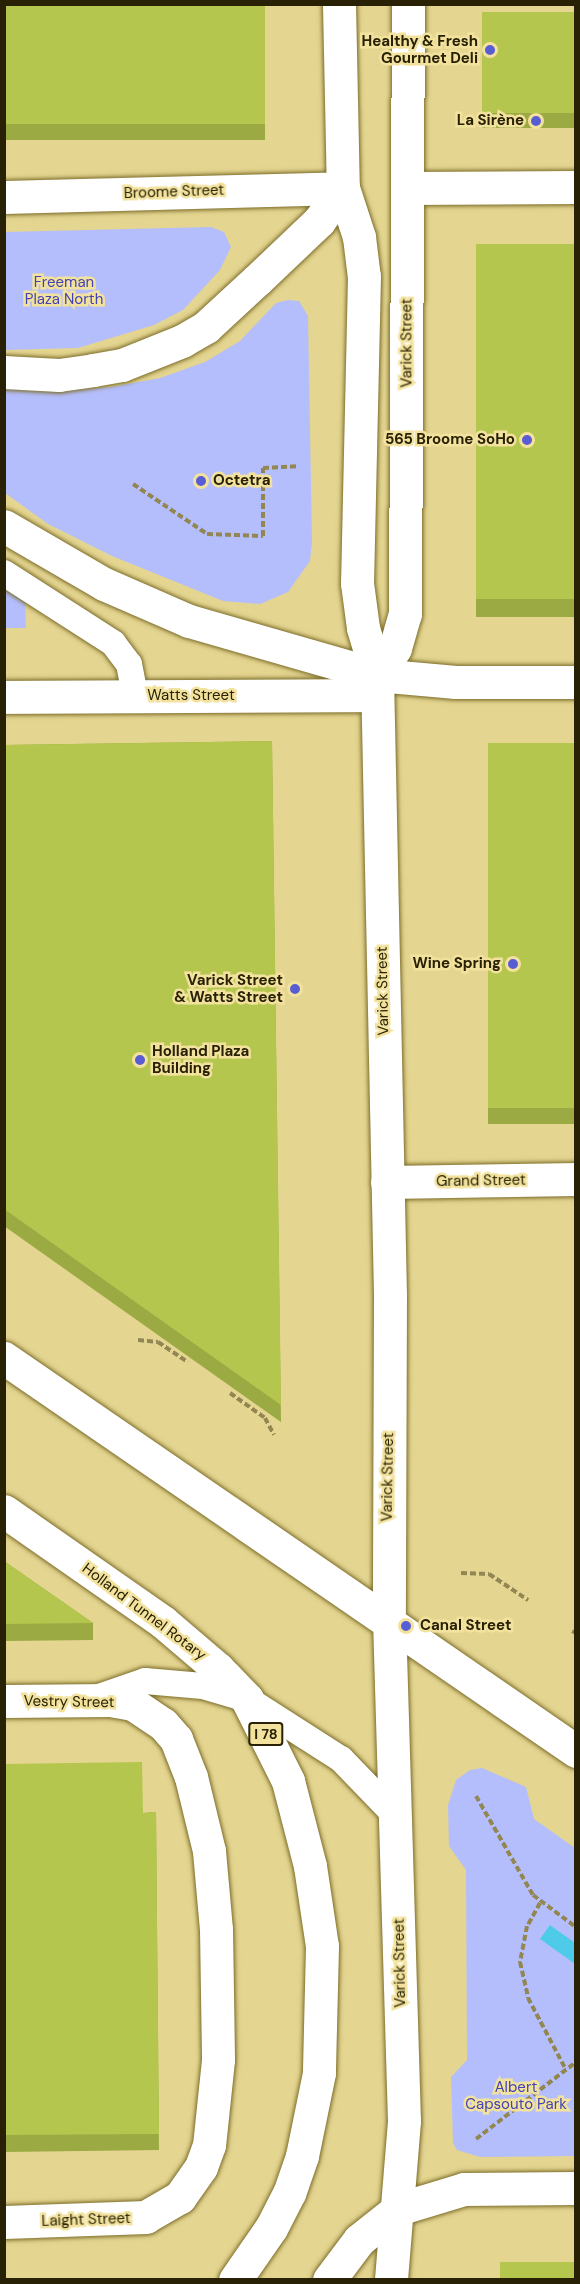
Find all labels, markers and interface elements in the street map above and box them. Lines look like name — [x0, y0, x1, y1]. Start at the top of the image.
place label: Healthy & Fresh Gourmet Deli — [362, 32, 478, 67]
marker: Healthy & Fresh Gourmet Deli — [483, 43, 497, 57]
place label: La Sirène — [457, 112, 524, 130]
marker: La Sirène — [529, 114, 543, 128]
street label: Broome Street — [123, 181, 225, 203]
park label: Freeman Plaza North — [25, 273, 103, 308]
street label: Varick Street — [398, 298, 416, 388]
place label: 565 Broome SoHo — [385, 431, 515, 449]
marker: 565 Broome SoHo — [520, 433, 534, 447]
place label: Octetra — [213, 472, 270, 490]
marker: Octetra — [194, 474, 208, 488]
street label: Watts Street — [147, 687, 235, 705]
street label: Varick Street — [373, 946, 393, 1036]
place label: Wine Spring — [412, 955, 501, 973]
marker: Wine Spring — [506, 957, 520, 971]
place label: Varick Street & Watts Street — [174, 971, 283, 1006]
marker: Varick Street & Watts Street — [288, 982, 302, 996]
place label: Holland Plaza Building — [152, 1042, 249, 1077]
marker: Holland Plaza Building — [133, 1053, 147, 1067]
street label: Grand Street — [436, 1171, 526, 1191]
street label: Varick Street — [378, 1432, 398, 1522]
street label: Holland Tunnel Rotary — [79, 1560, 209, 1664]
marker: Canal Street — [397, 1617, 415, 1635]
place label: Canal Street — [420, 1617, 511, 1635]
street label: Vestry Street — [23, 1692, 115, 1712]
road number: I 78 — [248, 1723, 284, 1745]
street label: Varick Street — [390, 1918, 410, 2008]
park label: Albert Capsouto Park — [465, 2078, 567, 2113]
street label: Laight Street — [41, 2209, 131, 2231]

